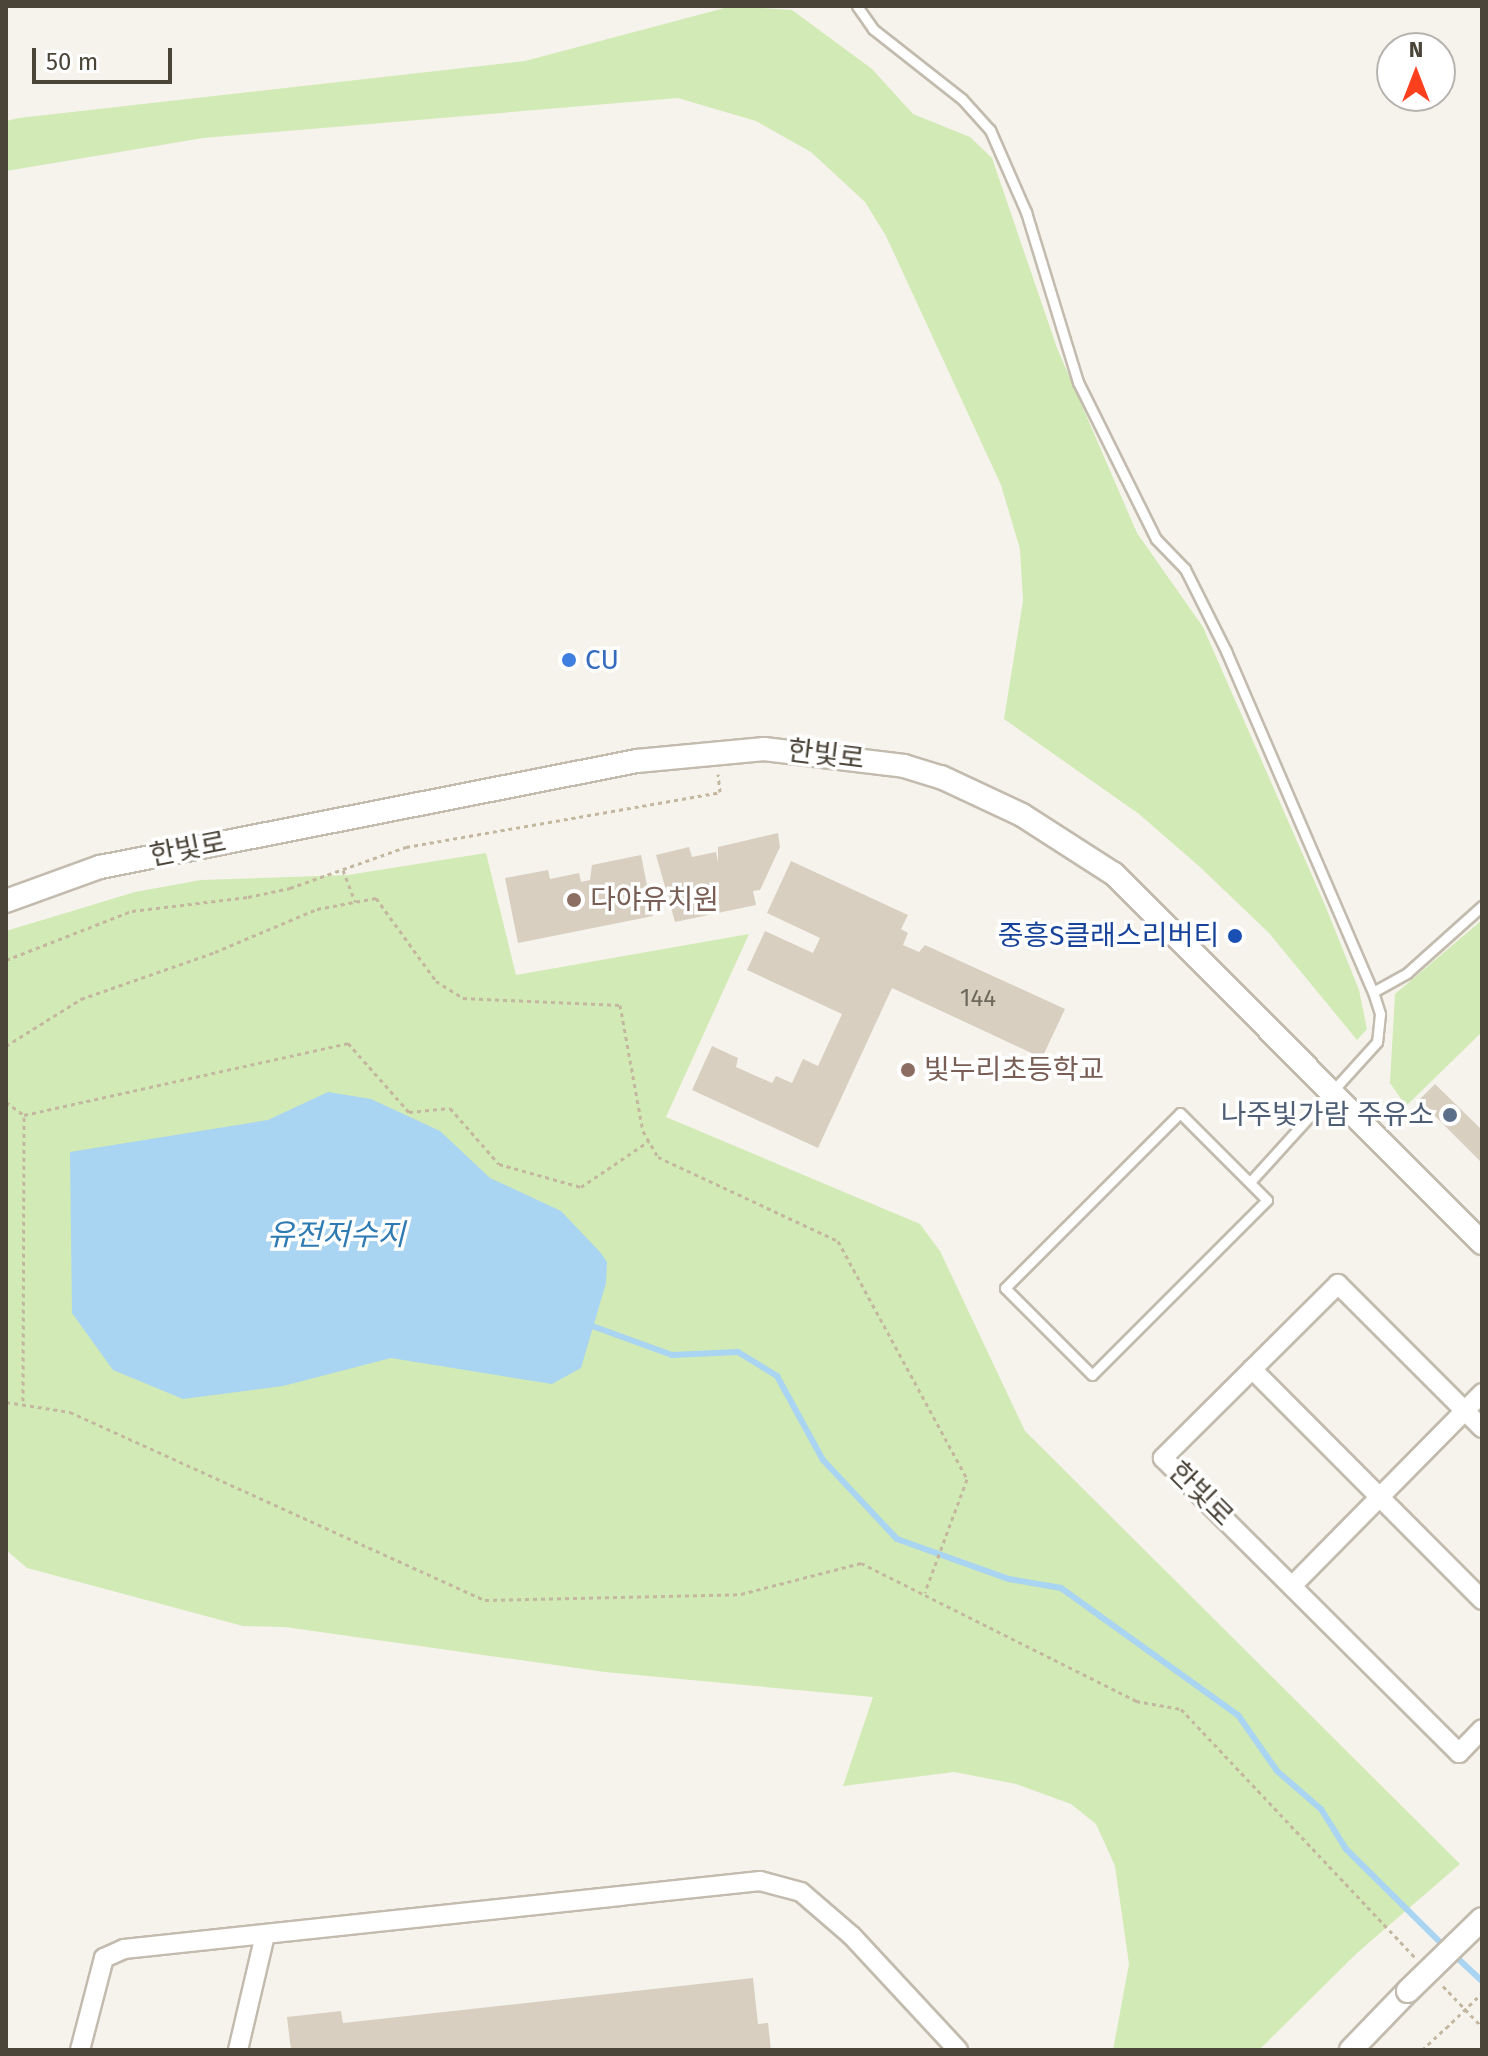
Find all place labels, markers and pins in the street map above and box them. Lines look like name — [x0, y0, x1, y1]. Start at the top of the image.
place label: CU — [585, 643, 619, 677]
marker: CU — [560, 651, 578, 669]
place label: 다야유치원 — [590, 883, 719, 917]
marker: 다야유치원 — [565, 891, 583, 909]
place label: 중흥S클래스리버티 — [998, 919, 1219, 953]
marker: 중흥S클래스리버티 — [1226, 927, 1244, 945]
place label: 빛누리초등학교 — [924, 1053, 1104, 1087]
marker: 빛누리초등학교 — [899, 1061, 917, 1079]
place label: 나주빛가람 주유소 — [1221, 1098, 1434, 1132]
marker: 나주빛가람 주유소 — [1441, 1106, 1459, 1124]

